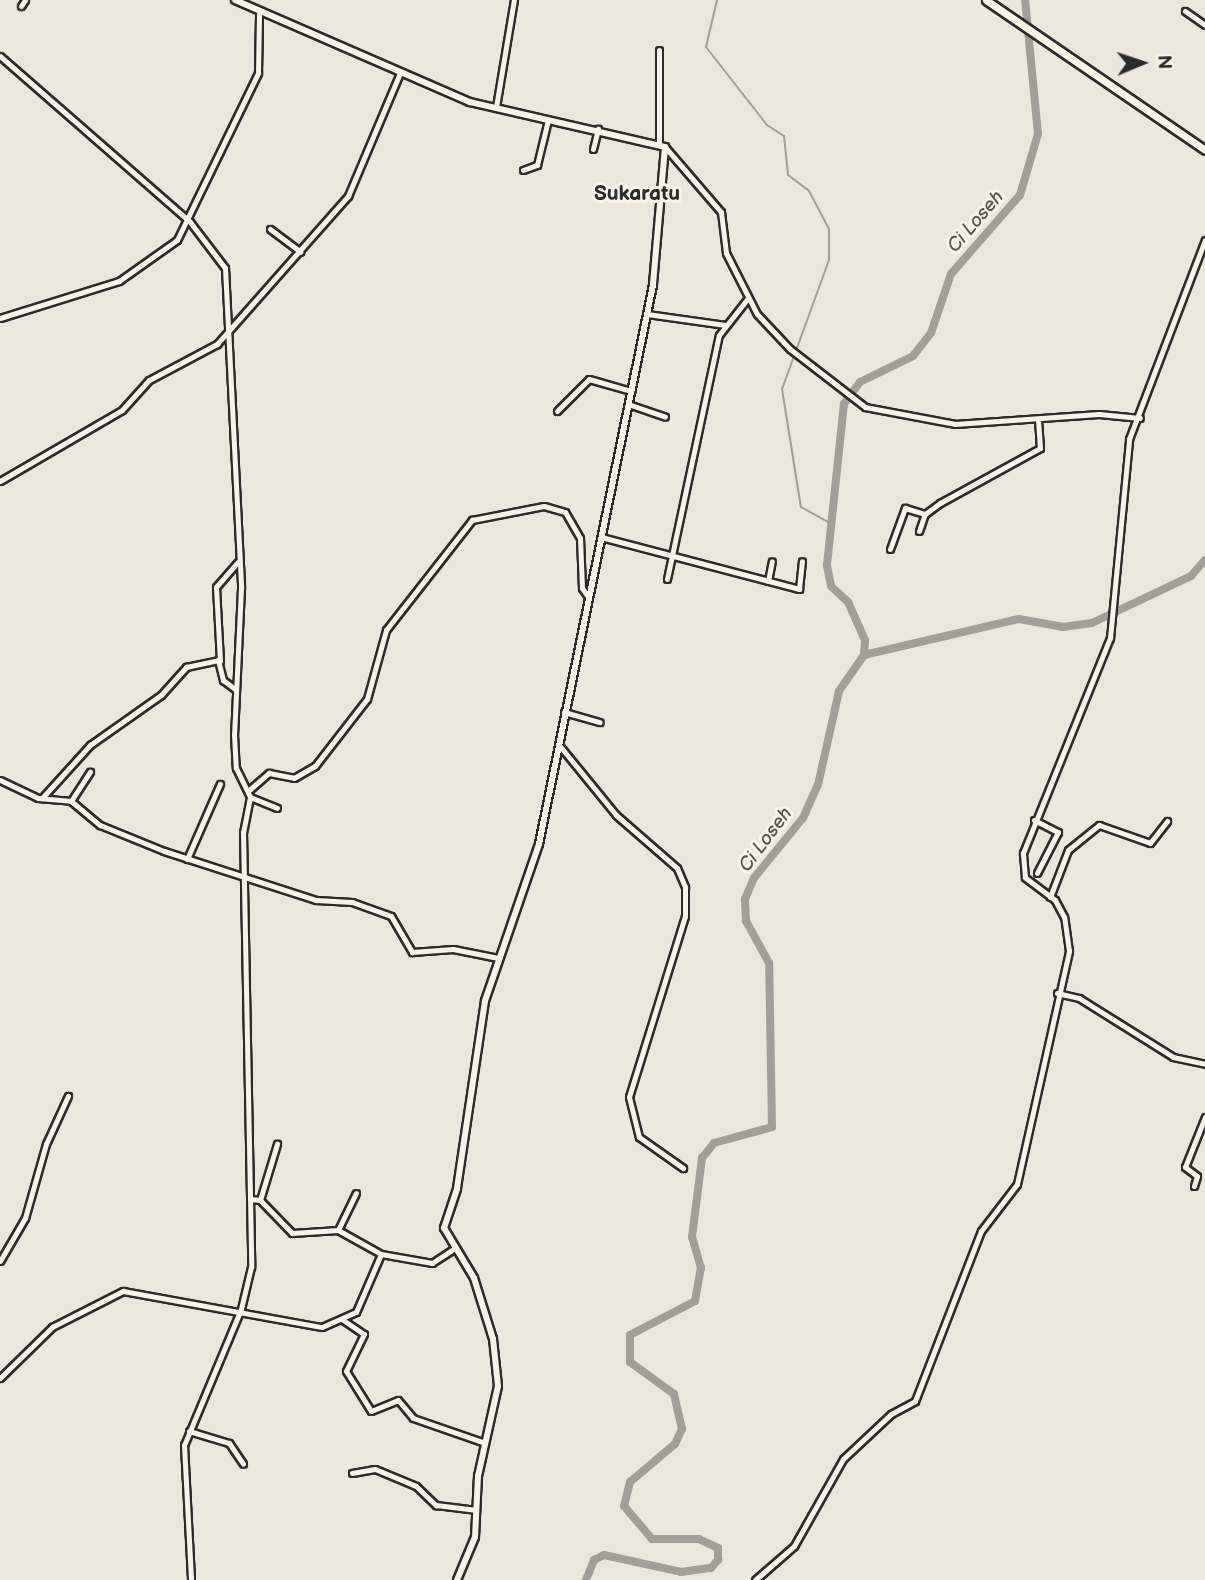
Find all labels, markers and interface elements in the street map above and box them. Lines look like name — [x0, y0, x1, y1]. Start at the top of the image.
north arrow — [1107, 28, 1177, 98]
text: N — [1152, 55, 1175, 70]
district label: Sukaratu — [594, 181, 680, 207]
water label: Ci Loseh — [943, 186, 1009, 258]
water label: Ci Loseh — [734, 803, 798, 877]

